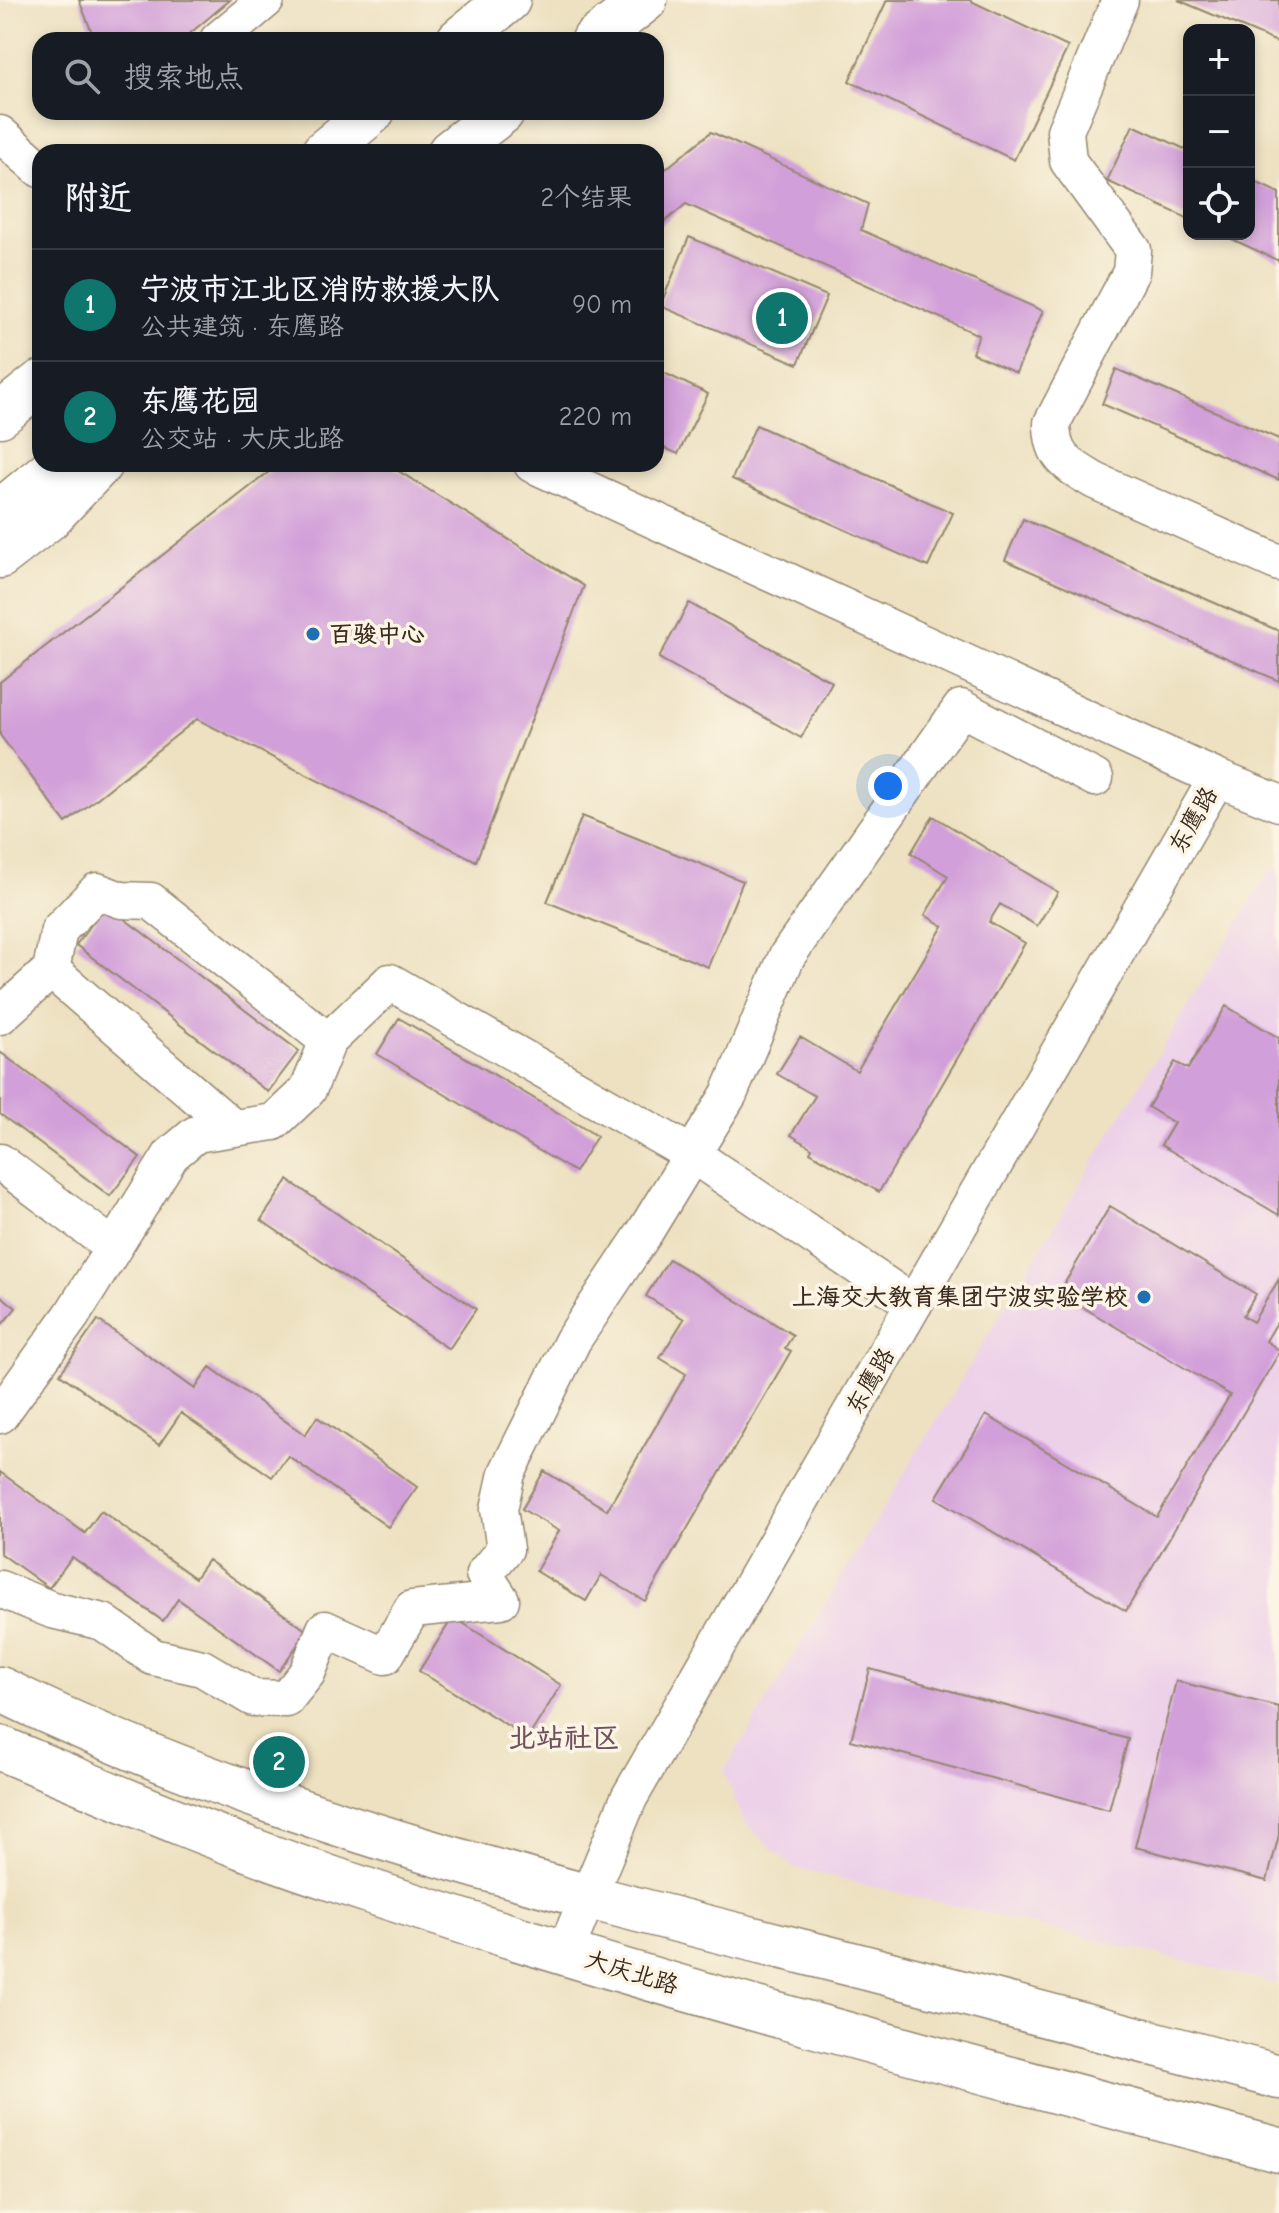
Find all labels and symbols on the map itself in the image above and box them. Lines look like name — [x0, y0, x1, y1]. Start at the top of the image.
pin: 1 — [756, 288, 808, 348]
place label: 百骏中心 — [329, 620, 425, 648]
marker: 百骏中心 — [304, 625, 322, 643]
your location — [868, 766, 908, 806]
street label: 东鹰路 — [1163, 782, 1223, 858]
place label: 上海交大教育集团宁波实验学校 — [792, 1283, 1128, 1311]
marker: 上海交大教育集团宁波实验学校 — [1135, 1288, 1153, 1306]
street label: 东鹰路 — [840, 1343, 900, 1419]
district label: 北站社区 — [508, 1722, 620, 1754]
pin: 2 — [253, 1732, 305, 1792]
street label: 大庆北路 — [582, 1945, 682, 1999]

